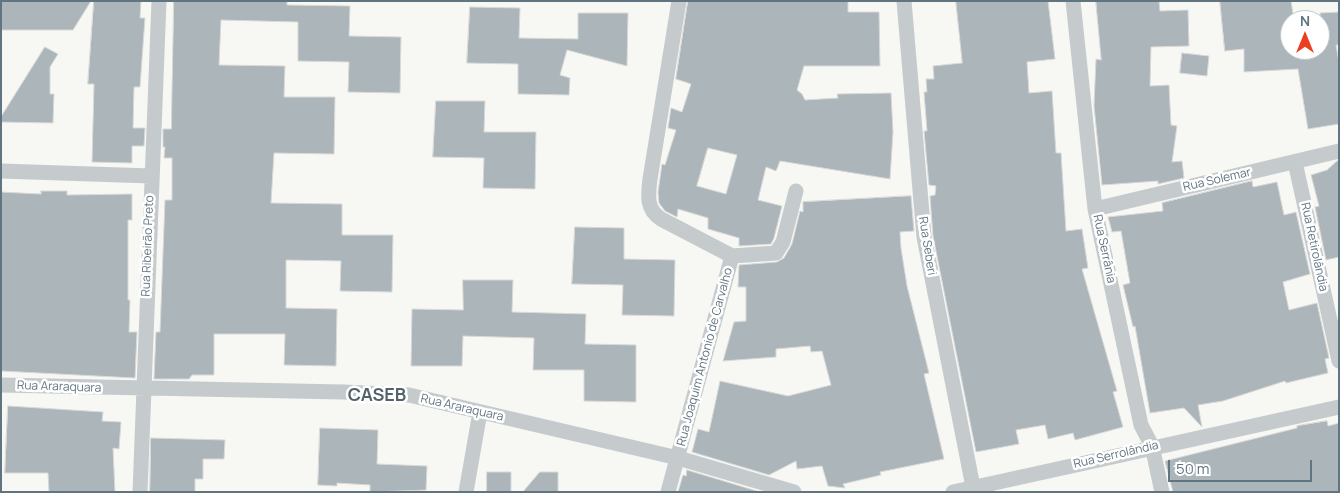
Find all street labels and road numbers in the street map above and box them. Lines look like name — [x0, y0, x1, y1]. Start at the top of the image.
street label: Rua Solemar — [1182, 165, 1252, 195]
street label: Rua Ribeirão Preto — [139, 195, 157, 297]
street label: Rua Retirolândia — [1298, 201, 1330, 293]
street label: Rua Serrânia — [1090, 213, 1118, 285]
street label: Rua Seberi — [915, 216, 939, 276]
street label: Rua Joaquim Antonio de Carvalho — [674, 266, 736, 448]
street label: Rua Araraquara — [17, 378, 101, 396]
street label: Rua Araraquara — [419, 391, 505, 425]
street label: Rua Serrolândia — [1072, 438, 1160, 472]

